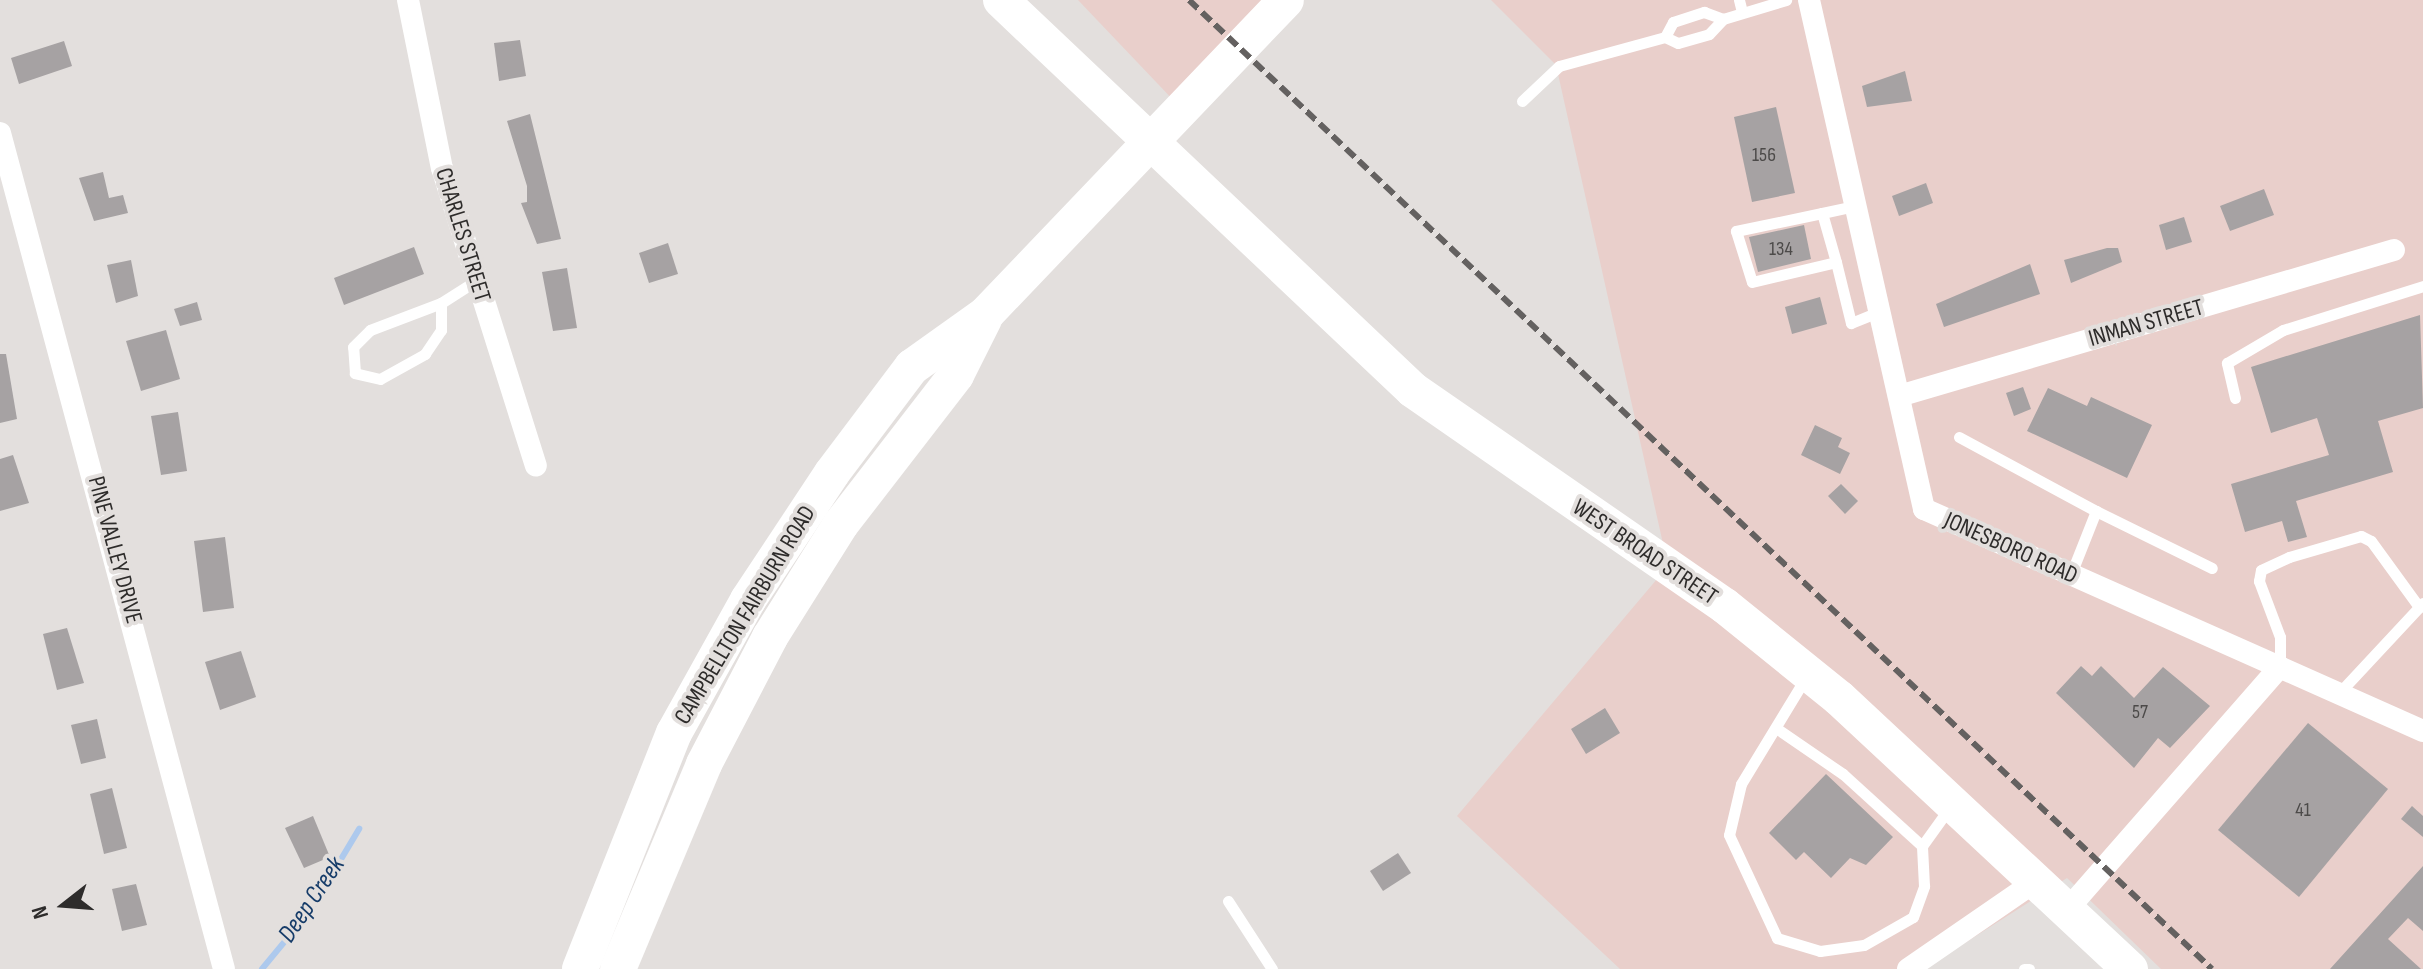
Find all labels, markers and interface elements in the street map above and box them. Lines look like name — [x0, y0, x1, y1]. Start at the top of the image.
house number: 156 — [1752, 143, 1776, 167]
street label: CHARLES STREET — [429, 165, 497, 305]
house number: 134 — [1769, 237, 1793, 261]
street label: INMAN STREET — [2085, 293, 2207, 353]
street label: PINE VALLEY DRIVE — [82, 473, 148, 627]
street label: WEST BROAD STREET — [1567, 493, 1723, 611]
street label: CAMPBELLTON FAIRBURN ROAD — [668, 501, 822, 729]
street label: JONESBORO ROAD — [1940, 506, 2082, 590]
house number: 57 — [2132, 700, 2148, 724]
house number: 41 — [2295, 798, 2311, 822]
water label: Deep Creek — [272, 851, 352, 949]
north arrow — [24, 865, 104, 945]
text: N — [26, 903, 55, 922]

